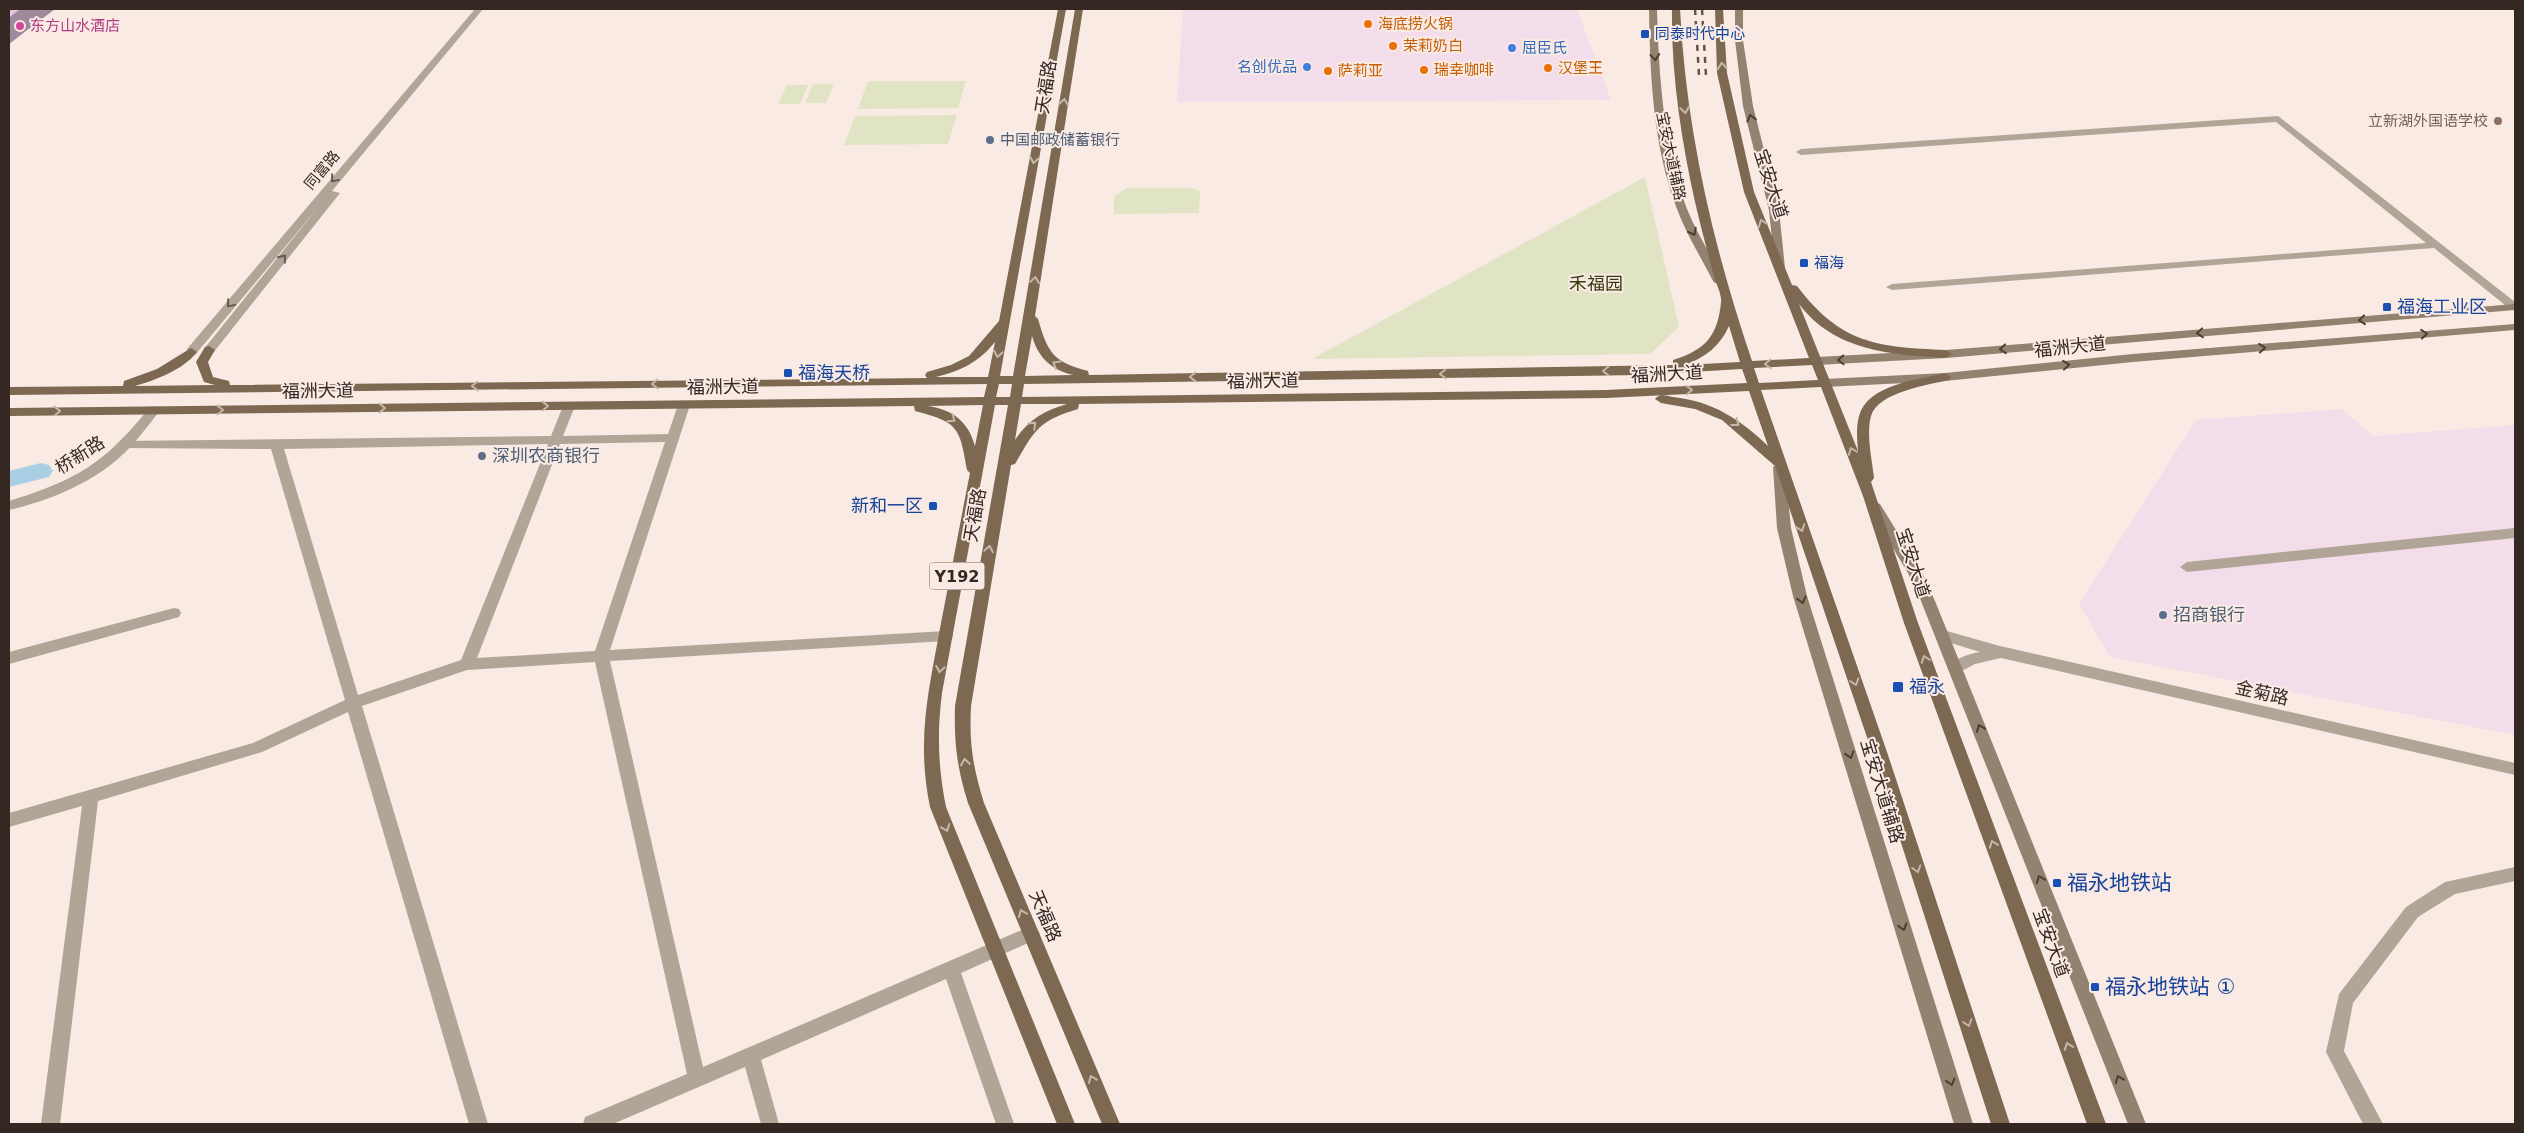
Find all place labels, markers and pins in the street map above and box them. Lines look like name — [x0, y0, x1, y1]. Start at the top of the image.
place label: 海底捞火锅 — [1378, 15, 1453, 33]
place label: 东方山水酒店 — [30, 17, 120, 35]
marker: 海底捞火锅 — [1362, 18, 1374, 30]
marker: 东方山水酒店 — [14, 20, 26, 32]
place label: 同泰时代中心 — [1655, 25, 1745, 43]
marker: 同泰时代中心 — [1639, 28, 1651, 40]
place label: 茉莉奶白 — [1403, 37, 1463, 55]
place label: 屈臣氏 — [1522, 39, 1567, 57]
marker: 茉莉奶白 — [1387, 40, 1399, 52]
marker: 屈臣氏 — [1506, 42, 1518, 54]
place label: 名创优品 — [1237, 58, 1297, 76]
place label: 汉堡王 — [1558, 59, 1603, 77]
marker: 名创优品 — [1301, 61, 1313, 73]
place label: 瑞幸咖啡 — [1434, 61, 1494, 79]
place label: 萨莉亚 — [1338, 62, 1383, 80]
marker: 汉堡王 — [1542, 62, 1554, 74]
marker: 瑞幸咖啡 — [1418, 64, 1430, 76]
marker: 萨莉亚 — [1322, 65, 1334, 77]
place label: 立新湖外国语学校 — [2368, 112, 2488, 130]
marker: 立新湖外国语学校 — [2492, 115, 2504, 127]
place label: 中国邮政储蓄银行 — [1000, 131, 1120, 149]
marker: 中国邮政储蓄银行 — [984, 134, 996, 146]
place label: 福海 — [1814, 254, 1844, 272]
marker: 福海 — [1798, 257, 1810, 269]
place label: 福海工业区 — [2397, 296, 2487, 317]
marker: 福海工业区 — [2381, 301, 2393, 313]
place label: 福海天桥 — [798, 362, 870, 383]
marker: 福海天桥 — [782, 367, 794, 379]
place label: 深圳农商银行 — [492, 445, 600, 466]
marker: 深圳农商银行 — [476, 450, 488, 462]
place label: 新和一区 — [851, 495, 923, 516]
marker: 新和一区 — [927, 500, 939, 512]
place label: 招商银行 — [2173, 604, 2245, 625]
marker: 招商银行 — [2157, 609, 2169, 621]
place label: 福永 — [1909, 676, 1945, 697]
marker: 福永 — [1891, 680, 1905, 694]
place label: 福永地铁站 — [2067, 871, 2172, 895]
marker: 福永地铁站 — [2051, 877, 2063, 889]
place label: 福永地铁站 ① — [2105, 975, 2236, 999]
marker: 福永地铁站 ① — [2089, 981, 2101, 993]

